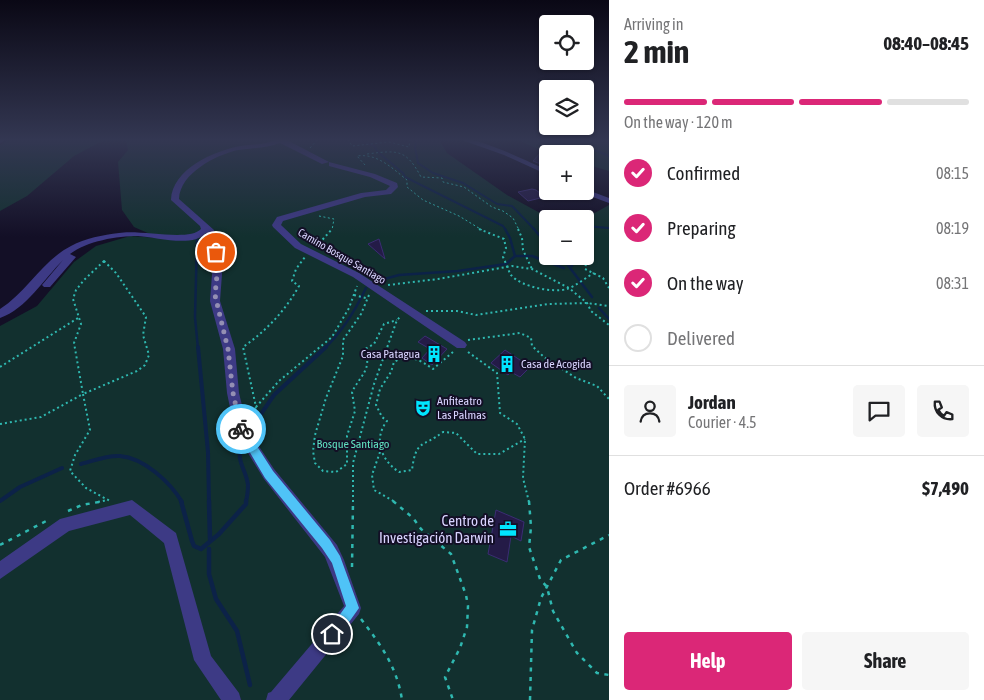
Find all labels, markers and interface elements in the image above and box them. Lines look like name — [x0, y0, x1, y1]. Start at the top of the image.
map controls — [539, 15, 594, 265]
button: locate — [539, 15, 594, 70]
text: Arriving in — [624, 15, 684, 33]
text: 08:40–08:45 — [883, 32, 969, 54]
text: 2 min — [624, 33, 689, 70]
button: layers — [539, 80, 594, 135]
text: On the way · 120 m — [624, 113, 733, 131]
button: + — [539, 145, 594, 200]
icon: check — [624, 159, 652, 187]
text: Confirmed — [667, 162, 740, 184]
text: 08:15 — [936, 164, 969, 182]
button: − — [539, 210, 594, 265]
icon: check — [624, 214, 652, 242]
text: Preparing — [667, 217, 736, 239]
text: 08:19 — [936, 219, 969, 237]
street label: Camino Bosque Santiago — [296, 226, 388, 286]
pin — [195, 231, 237, 273]
icon: bag — [202, 238, 230, 266]
icon: check — [624, 269, 652, 297]
text: On the way — [667, 272, 744, 294]
text: 08:31 — [936, 274, 969, 292]
text: Delivered — [667, 327, 735, 349]
building icon: Casa Patagua — [424, 344, 444, 364]
place label: Casa Patagua — [361, 347, 420, 361]
building icon: Casa de Acogida — [497, 354, 517, 374]
place label: Casa de Acogida — [521, 357, 591, 371]
button: person — [624, 385, 676, 437]
button: chat — [853, 385, 905, 437]
button: phone — [917, 385, 969, 437]
text: Jordan — [688, 391, 736, 413]
place label: Anfiteatro Las Palmas — [437, 394, 486, 422]
theatre icon: Anfiteatro Las Palmas — [413, 398, 433, 418]
courier — [216, 404, 266, 454]
text: Courier · 4.5 — [688, 413, 757, 431]
icon: bike — [227, 415, 255, 443]
park label: Bosque Santiago — [317, 437, 390, 451]
text: Order #6966 — [624, 477, 711, 499]
text: $7,490 — [922, 477, 969, 499]
place label: Centro de Investigación Darwin — [379, 512, 494, 546]
office icon: Centro de Investigación Darwin — [498, 519, 518, 539]
pin — [311, 613, 353, 655]
icon: home — [318, 620, 346, 648]
button: Help — [624, 632, 792, 690]
button: Share — [802, 632, 969, 690]

